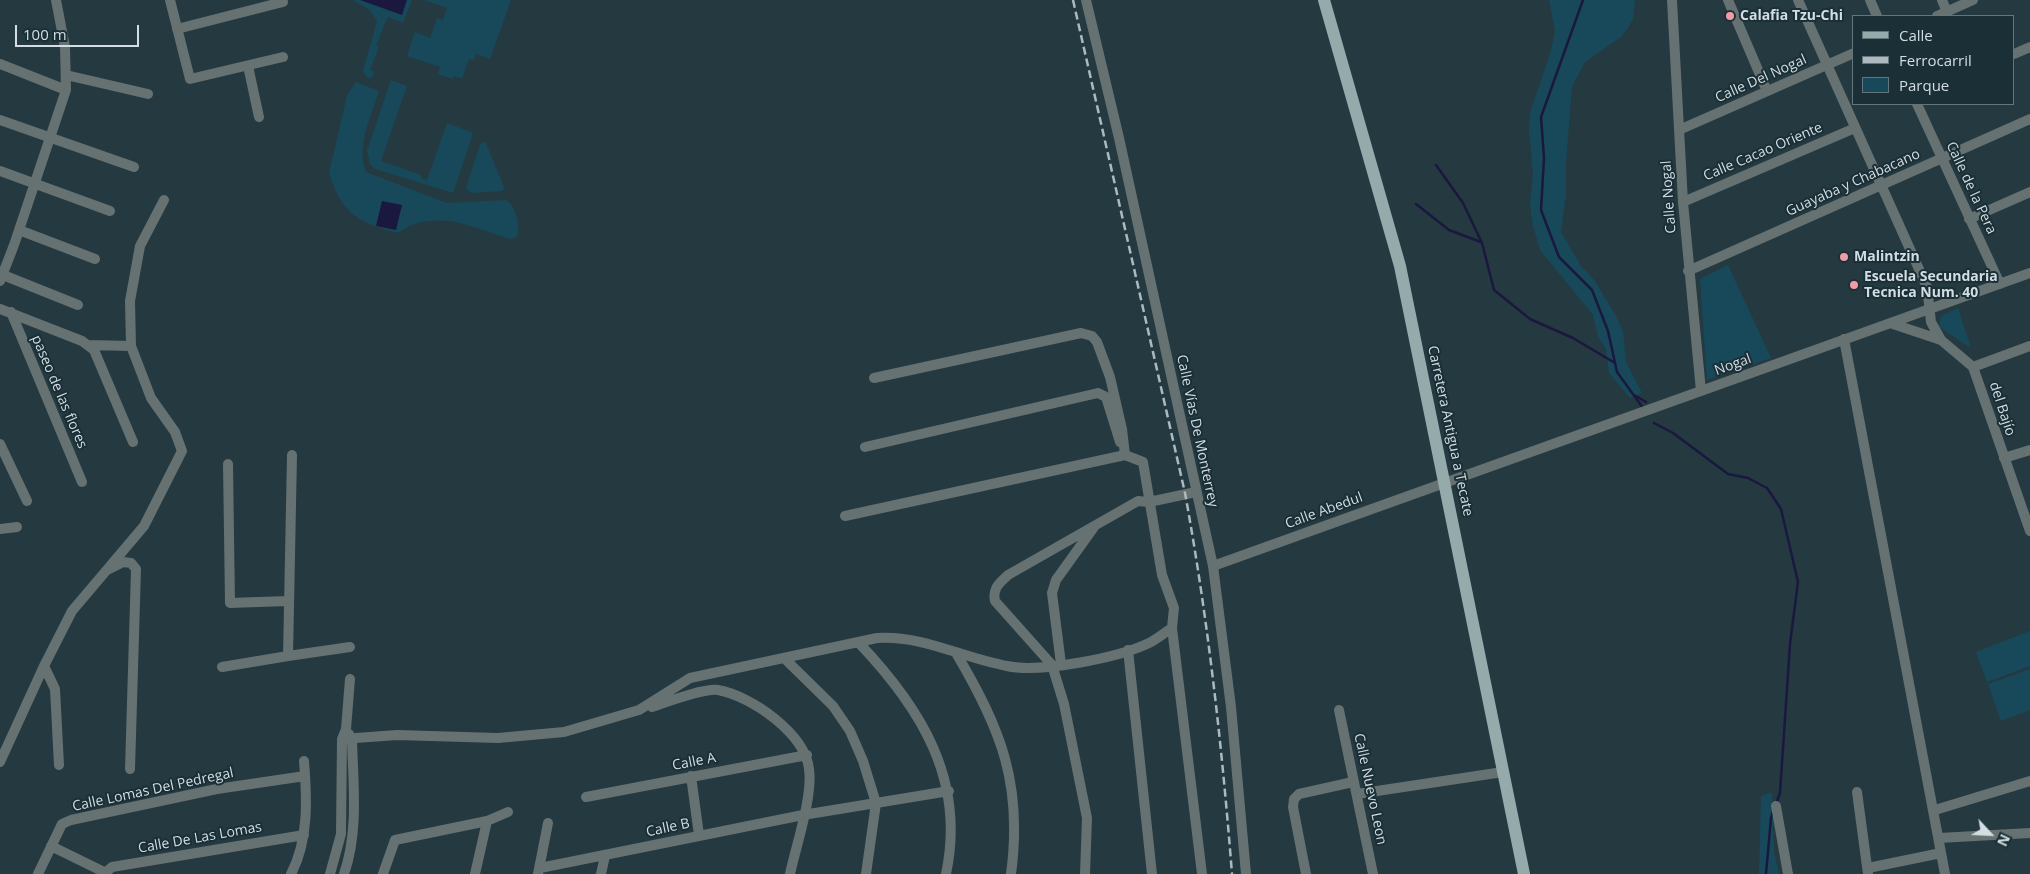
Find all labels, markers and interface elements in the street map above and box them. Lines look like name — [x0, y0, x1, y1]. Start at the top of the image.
place label: Calafia Tzu-Chi — [1740, 8, 1843, 24]
marker: Calafia Tzu-Chi — [1724, 10, 1736, 22]
scale bar — [18, 15, 141, 47]
legend — [1852, 15, 2015, 105]
text: 100 m — [23, 24, 67, 44]
text: Calle — [1899, 25, 1933, 45]
text: Ferrocarril — [1899, 50, 1972, 70]
street label: Calle Del Nogal — [1713, 51, 1809, 107]
text: Parque — [1899, 75, 1949, 95]
street label: Calle Cacao Oriente — [1701, 119, 1825, 185]
street label: Calle de la Pera — [1942, 139, 2000, 237]
street label: Guayaba y Chabacano — [1783, 146, 1923, 220]
street label: Calle Nogal — [1658, 160, 1680, 234]
place label: Malintzin — [1854, 249, 1920, 265]
marker: Malintzin — [1838, 251, 1850, 263]
place label: Escuela Secundaria Tecnica Num. 40 — [1864, 269, 1998, 302]
marker: Escuela Secundaria Tecnica Num. 40 — [1848, 279, 1860, 291]
street label: paseo de las flores — [28, 333, 90, 451]
street label: Carretera Antigua a Tecate — [1424, 344, 1476, 518]
street label: Nogal — [1712, 351, 1754, 379]
street label: Calle Vías De Monterrey — [1173, 353, 1221, 509]
street label: del Bajío — [1985, 380, 2019, 438]
street label: Calle Abedul — [1283, 489, 1365, 533]
street label: Calle Nuevo Leon — [1350, 732, 1390, 846]
street label: Calle A — [671, 750, 717, 774]
street label: Calle Lomas Del Pedregal — [71, 765, 235, 815]
north arrow — [1965, 809, 2015, 859]
street label: Calle B — [645, 815, 691, 841]
street label: Calle De Las Lomas — [137, 819, 263, 857]
text: N — [1993, 831, 2015, 850]

